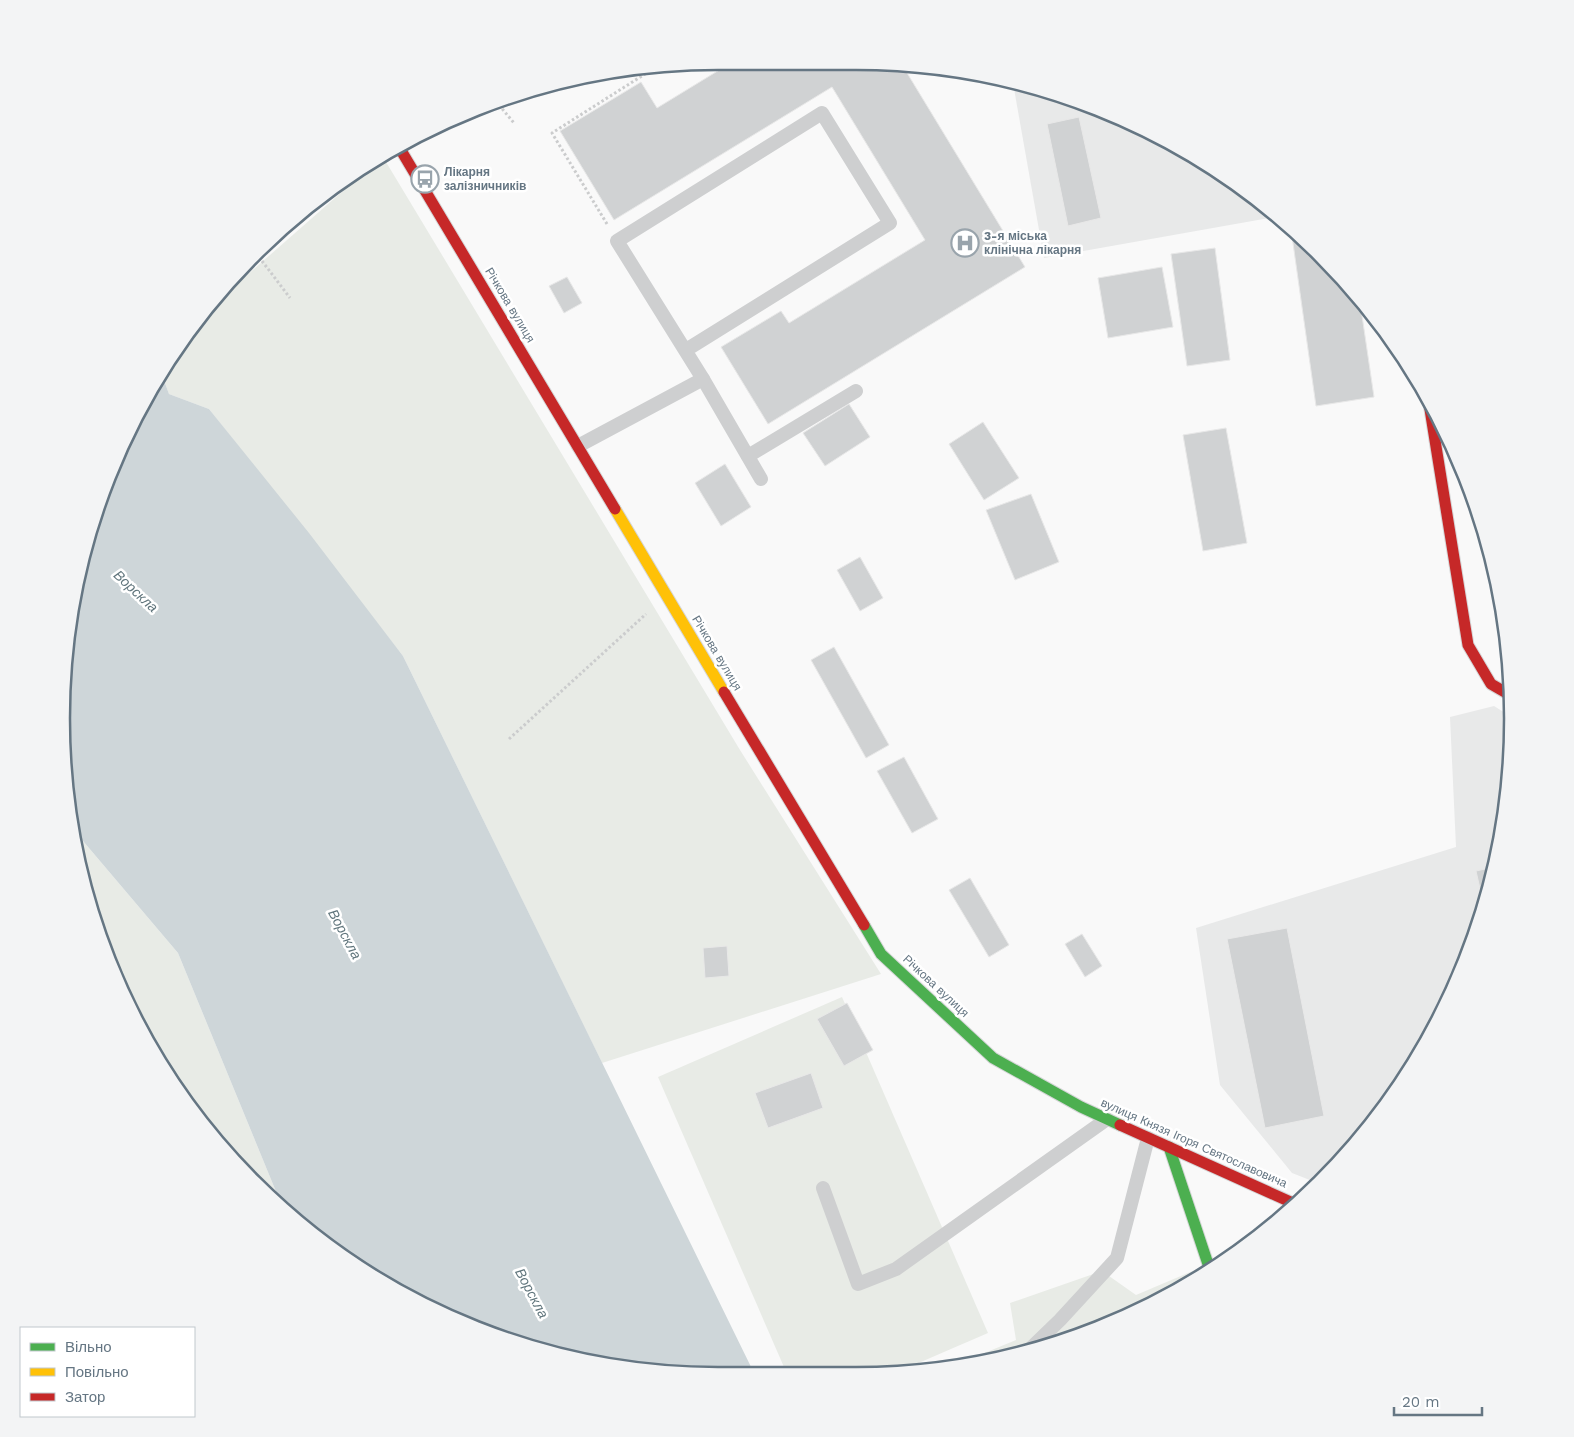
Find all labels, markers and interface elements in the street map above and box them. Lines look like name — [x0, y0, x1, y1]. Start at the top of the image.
bus stop icon: Лікарня залізничників — [410, 164, 440, 194]
place label: Лікарня залізничників — [444, 165, 526, 193]
hospital icon: 3-я міська клінічна лікарня — [950, 228, 980, 258]
place label: 3-я міська клінічна лікарня — [984, 229, 1081, 257]
street label: Річкова вулиця — [482, 265, 538, 345]
water label: Ворскла — [111, 567, 161, 615]
street label: Річкова вулиця — [689, 613, 745, 693]
water label: Ворскла — [325, 906, 365, 962]
street label: Річкова вулиця — [900, 952, 972, 1020]
street label: вулиця Князя Ігоря Святославовича — [1099, 1095, 1290, 1191]
water label: Ворскла — [512, 1265, 552, 1321]
legend — [20, 1327, 195, 1417]
text: Вільно — [65, 1338, 112, 1356]
text: Повільно — [65, 1363, 129, 1381]
scale bar — [1394, 1384, 1482, 1416]
text: Затор — [65, 1388, 105, 1406]
text: 20 m — [1402, 1393, 1440, 1411]

